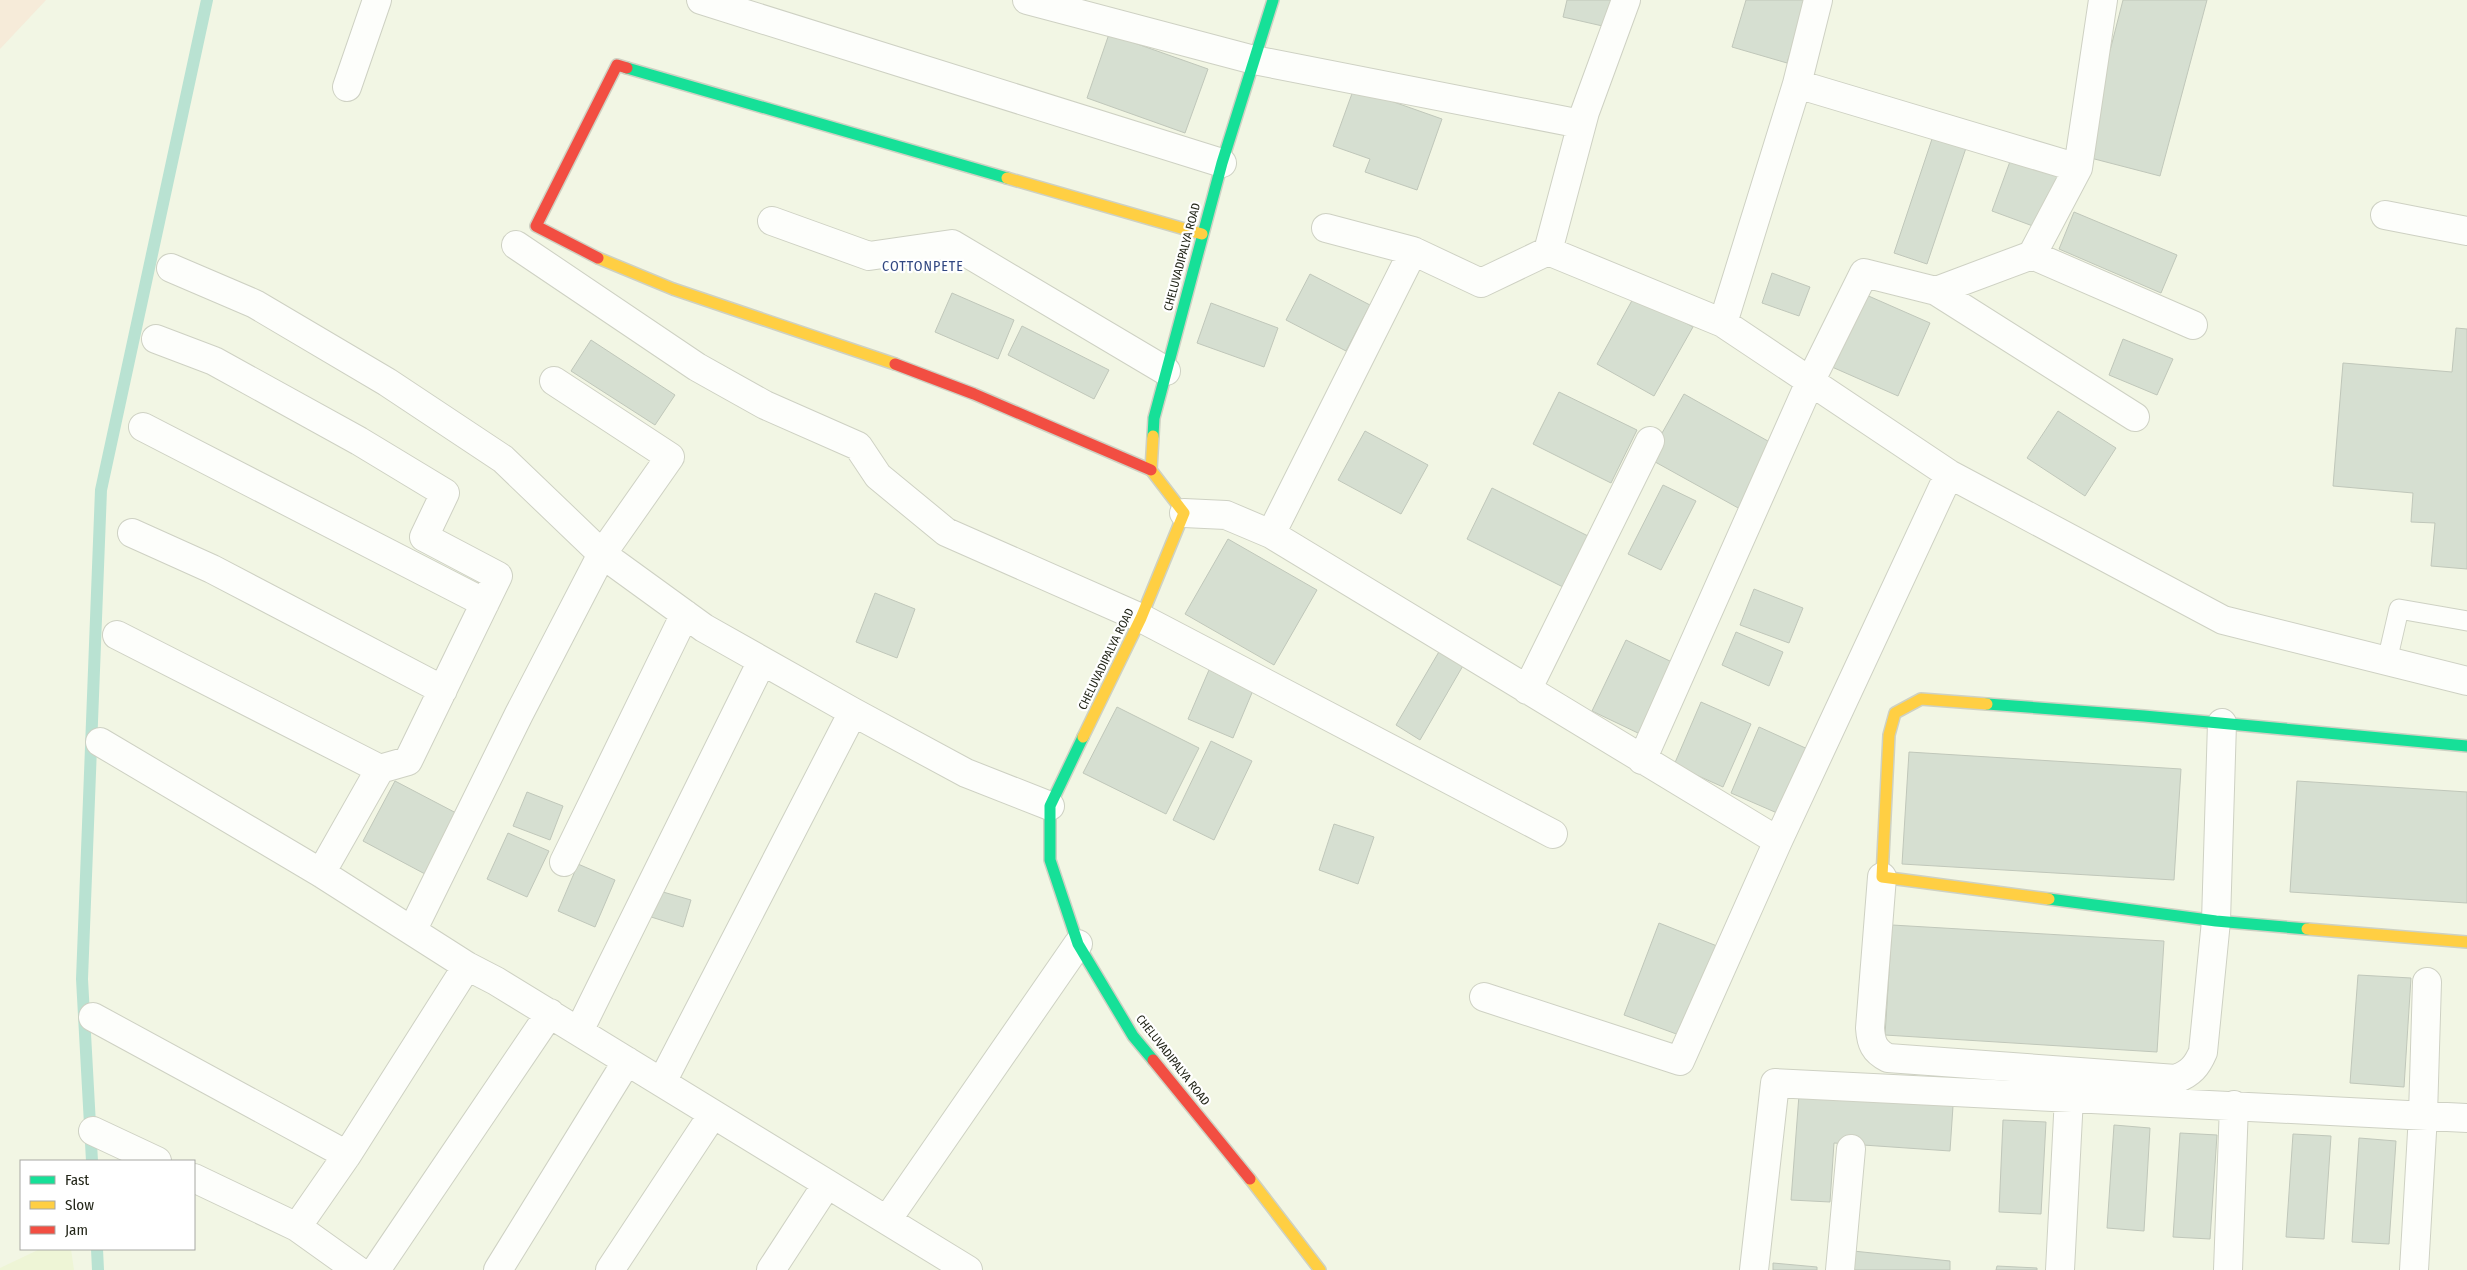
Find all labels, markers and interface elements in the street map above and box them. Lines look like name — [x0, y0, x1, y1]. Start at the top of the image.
street label: CHELUVADIPALYA ROAD — [1161, 201, 1203, 313]
district label: COTTONPETE — [882, 258, 964, 275]
street label: CHELUVADIPALYA ROAD — [1075, 606, 1137, 712]
street label: CHELUVADIPALYA ROAD — [1133, 1012, 1213, 1108]
legend — [20, 1160, 195, 1250]
text: Fast — [65, 1171, 89, 1189]
text: Slow — [65, 1196, 94, 1214]
text: Jam — [65, 1221, 88, 1239]

